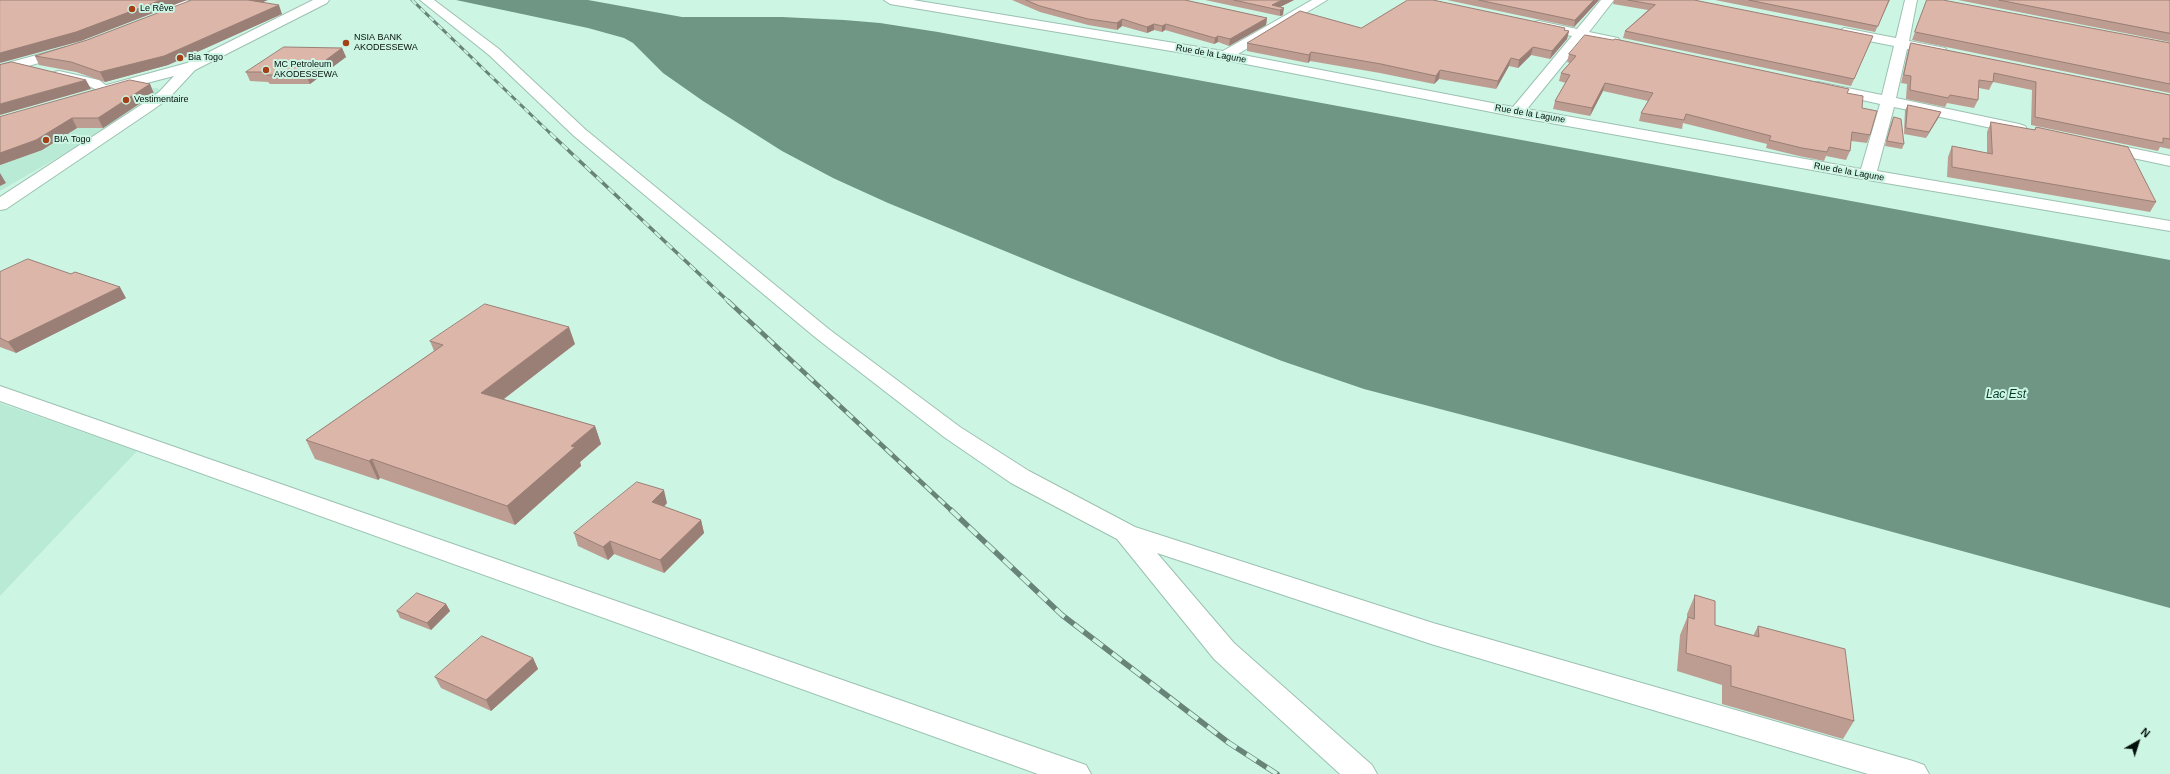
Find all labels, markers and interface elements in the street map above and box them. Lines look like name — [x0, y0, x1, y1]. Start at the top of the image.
marker: Le Rêve — [127, 4, 137, 14]
place label: Le Rêve — [140, 4, 174, 14]
place label: NSIA BANK AKODESSEWA — [354, 33, 418, 54]
marker: NSIA BANK AKODESSEWA — [341, 38, 351, 48]
street label: Rue de la Lagune — [1175, 43, 1247, 65]
marker: Bia Togo — [175, 53, 185, 63]
place label: Bia Togo — [188, 53, 223, 63]
place label: MC Petroleum AKODESSEWA — [274, 60, 338, 81]
marker: MC Petroleum AKODESSEWA — [261, 65, 271, 75]
marker: Vestimentaire — [121, 95, 131, 105]
place label: Vestimentaire — [134, 95, 189, 105]
street label: Rue de la Lagune — [1494, 103, 1566, 125]
marker: BIA Togo — [41, 135, 51, 145]
place label: BIA Togo — [54, 135, 91, 145]
street label: Rue de la Lagune — [1813, 161, 1885, 183]
water label: Lac Est — [1986, 388, 2026, 402]
north arrow — [2118, 722, 2158, 762]
text: N — [2139, 726, 2152, 740]

